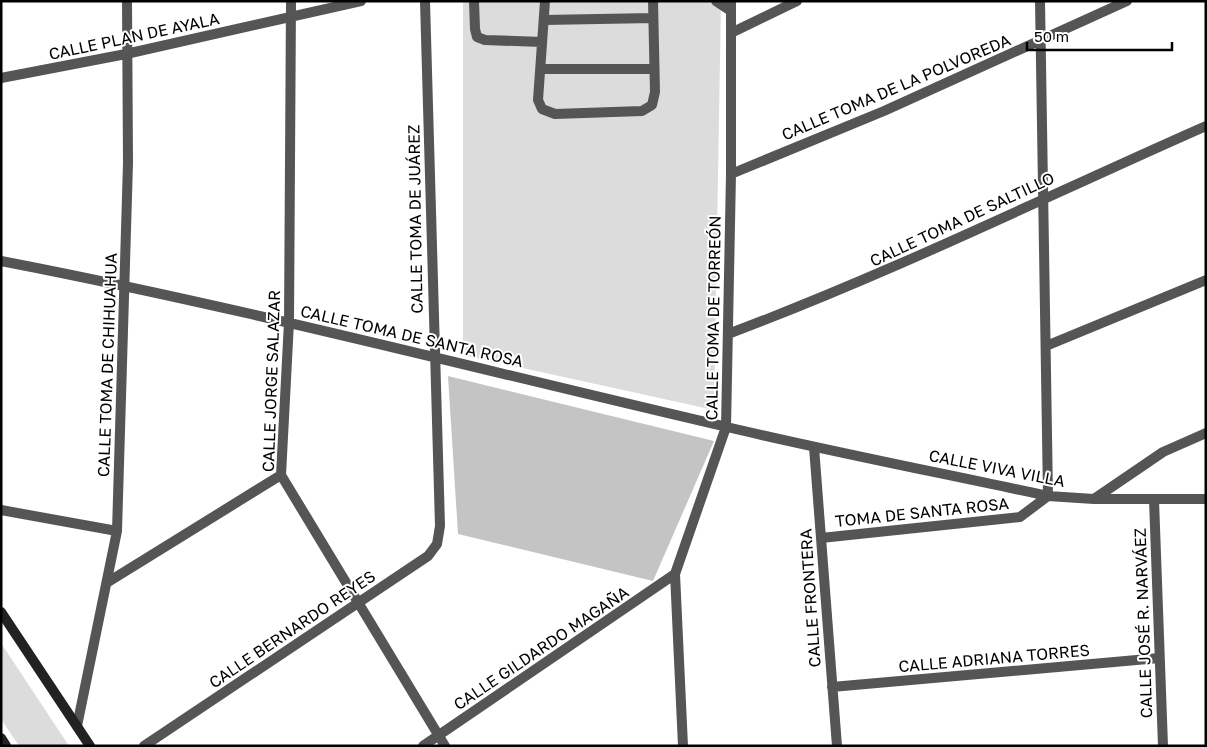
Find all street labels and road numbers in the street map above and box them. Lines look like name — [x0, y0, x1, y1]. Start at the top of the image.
street label: CALLE PLAN DE AYALA — [47, 8, 221, 64]
street label: CALLE TOMA DE LA POLVOREDA — [778, 29, 1014, 144]
street label: CALLE TOMA DE JUÁREZ — [403, 124, 427, 314]
street label: CALLE TOMA DE SALTILLO — [867, 167, 1057, 271]
street label: CALLE TOMA DE TORREÓN — [701, 215, 725, 421]
street label: CALLE TOMA DE CHIHUAHUA — [93, 252, 121, 477]
street label: CALLE JORGE SALAZAR — [258, 289, 284, 472]
street label: CALLE TOMA DE SANTA ROSA — [299, 301, 526, 371]
street label: CALLE VIVA VILLA — [927, 445, 1067, 491]
street label: TOMA DE SANTA ROSA — [834, 493, 1010, 531]
street label: CALLE JOSÉ R. NARVÁEZ — [1130, 527, 1156, 719]
street label: CALLE FRONTERA — [795, 528, 825, 668]
street label: CALLE BERNARDO REYES — [205, 566, 379, 692]
street label: CALLE GILDARDO MAGAÑA — [450, 582, 633, 714]
street label: CALLE ADRIANA TORRES — [898, 640, 1090, 676]

